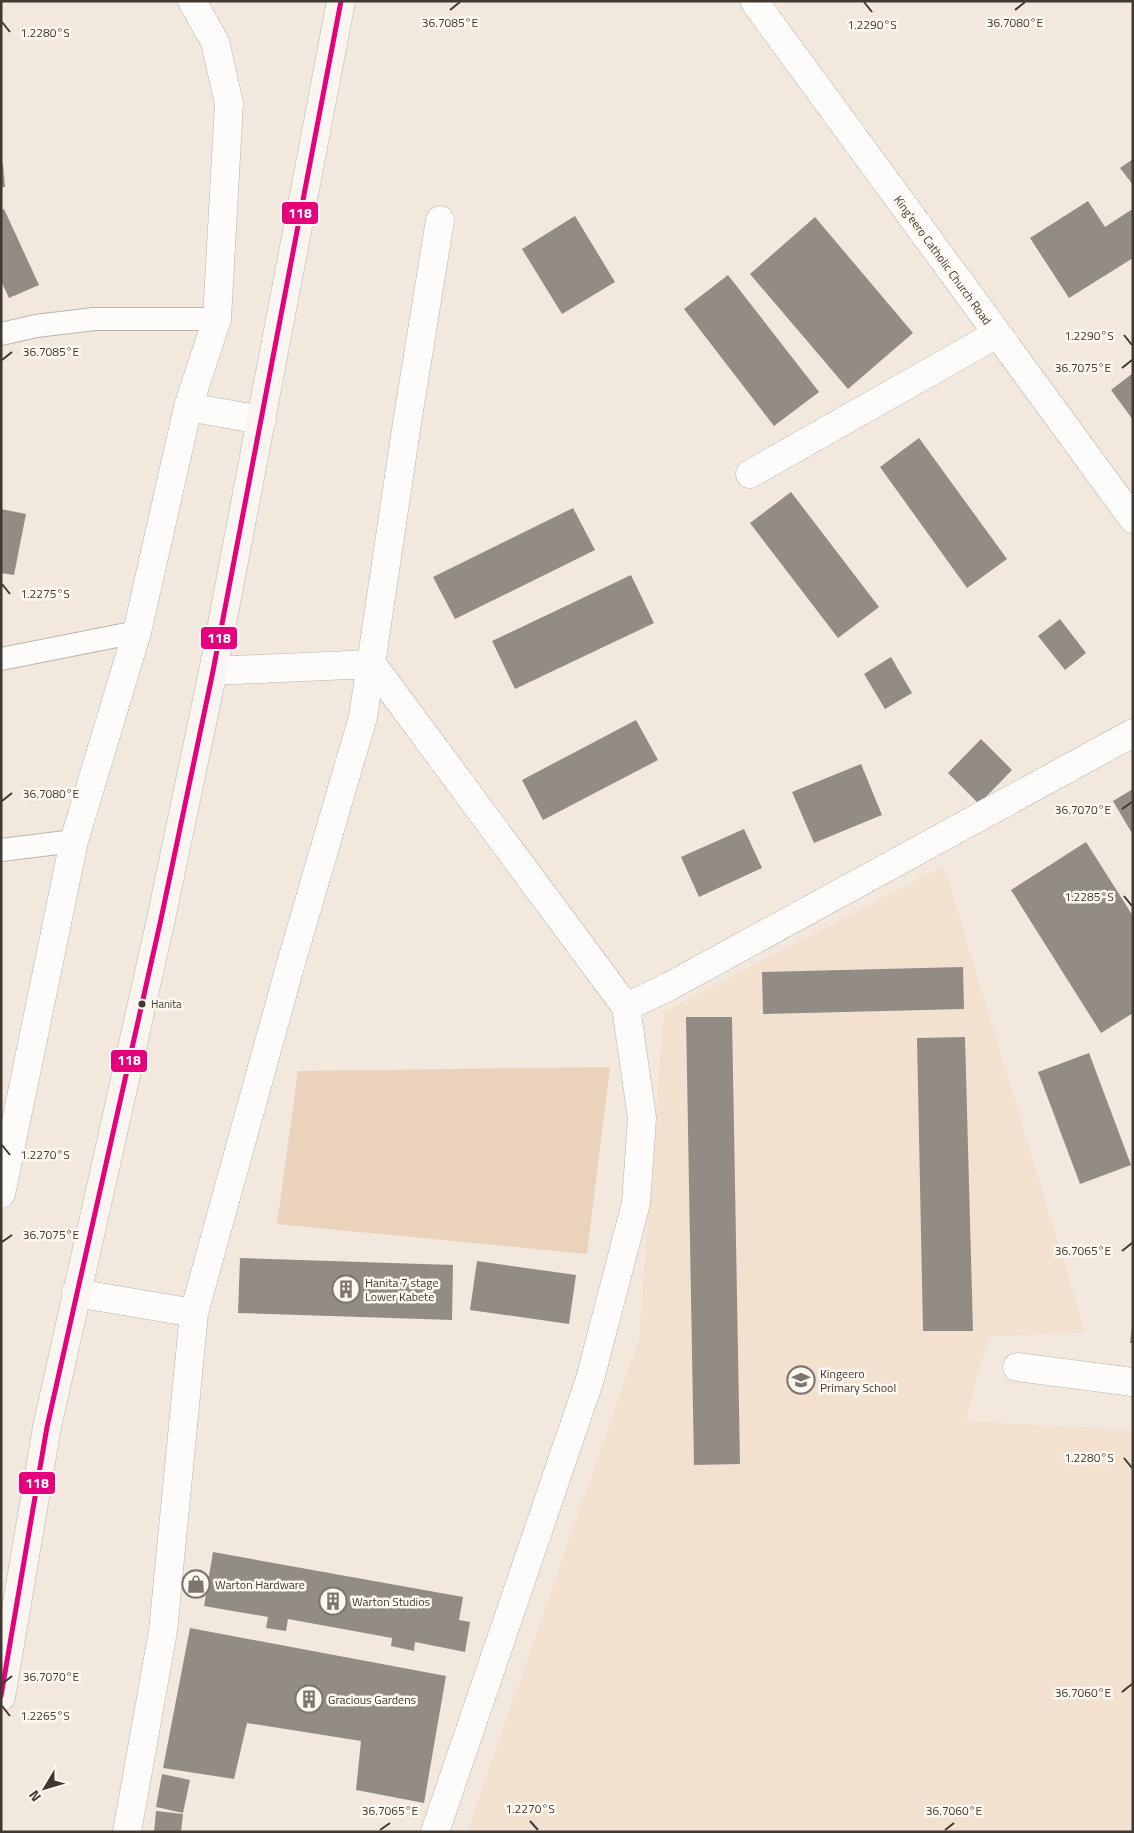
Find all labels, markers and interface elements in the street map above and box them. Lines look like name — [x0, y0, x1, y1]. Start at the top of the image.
text: 36.7085°E — [422, 13, 478, 32]
text: 36.7080°E — [987, 13, 1043, 32]
text: 1.2290°S — [847, 15, 897, 34]
text: 1.2280°S — [20, 23, 70, 42]
street label: King'eero Catholic Church Road — [889, 191, 997, 329]
line badge: 118 — [281, 201, 319, 225]
text: 118 — [288, 202, 312, 223]
text: 1.2290°S — [1064, 326, 1114, 345]
text: 36.7085°E — [23, 342, 79, 361]
text: 36.7075°E — [1055, 358, 1111, 377]
text: 1.2275°S — [20, 584, 70, 603]
line badge: 118 — [200, 626, 238, 650]
text: 118 — [207, 627, 231, 648]
text: 36.7080°E — [23, 784, 79, 803]
text: 36.7070°E — [1055, 800, 1111, 819]
text: 1.2285°S — [1064, 887, 1114, 906]
place label: Hanita — [151, 996, 182, 1012]
marker: Hanita — [137, 999, 147, 1009]
line badge: 118 — [110, 1049, 148, 1073]
text: 118 — [117, 1049, 141, 1070]
text: 1.2270°S — [20, 1145, 70, 1164]
text: 36.7075°E — [23, 1225, 79, 1244]
text: 36.7065°E — [1055, 1241, 1111, 1260]
place label: Hanita 7 stage Lower Kabete — [365, 1273, 438, 1306]
building icon: Hanita 7 stage Lower Kabete — [331, 1274, 361, 1304]
place label: Kingeero Primary School — [820, 1364, 896, 1397]
school or university icon: Kingeero Primary School — [786, 1365, 816, 1395]
text: 1.2280°S — [1064, 1448, 1114, 1467]
line badge: 118 — [18, 1471, 56, 1495]
text: 118 — [25, 1472, 49, 1493]
shop icon: Warton Hardware — [181, 1569, 211, 1599]
place label: Warton Hardware — [215, 1575, 305, 1594]
building icon: Warton Studios — [318, 1586, 348, 1616]
place label: Warton Studios — [352, 1592, 431, 1611]
text: 36.7070°E — [23, 1667, 79, 1686]
text: 36.7060°E — [1055, 1683, 1111, 1702]
building icon: Gracious Gardens — [294, 1684, 324, 1714]
place label: Gracious Gardens — [328, 1690, 417, 1709]
text: 1.2265°S — [20, 1706, 70, 1725]
north arrow — [20, 1763, 70, 1813]
text: N — [23, 1786, 46, 1807]
text: 1.2270°S — [505, 1799, 555, 1818]
text: 36.7065°E — [362, 1801, 418, 1820]
text: 36.7060°E — [926, 1801, 982, 1820]

